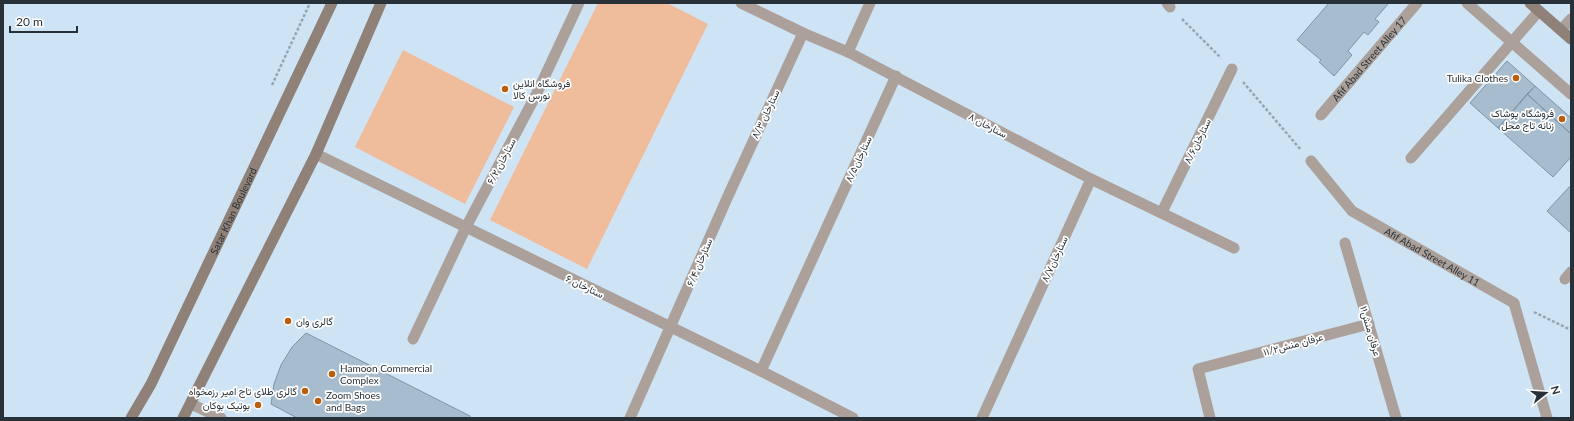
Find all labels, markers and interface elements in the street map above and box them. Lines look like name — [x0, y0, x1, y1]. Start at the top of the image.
scale bar — [10, 8, 77, 34]
text: 20 m — [16, 14, 43, 29]
street label: Afif Abad Street Alley 17 — [1330, 14, 1409, 104]
place label: Tulika Clothes — [1447, 72, 1508, 84]
marker: Tulika Clothes — [1511, 73, 1521, 83]
place label: فروشگاه انلاین نورس کالا — [513, 77, 571, 102]
marker: فروشگاه انلاین نورس کالا — [500, 84, 510, 94]
street label: ستارخان ۸/۳ — [748, 88, 783, 141]
place label: فروشگاه پوشاک زنانه تاج محل — [1491, 107, 1554, 132]
street label: ستارخان ۸ — [966, 110, 1009, 141]
marker: فروشگاه پوشاک زنانه تاج محل — [1557, 114, 1567, 124]
street label: ستارخان۸/۶ — [1181, 117, 1214, 166]
street label: ستارخان۸/۵ — [842, 134, 875, 184]
street label: ستارخان ۶/۲ — [484, 136, 519, 186]
street label: Satar Khan Boulevard — [207, 166, 259, 256]
street label: Afif Abad Street Alley 11 — [1382, 225, 1482, 289]
street label: ستارخان۸/۷ — [1038, 234, 1071, 284]
street label: ستارخان ۶/۴ — [684, 236, 715, 288]
street label: ستارخان ۶ — [564, 272, 606, 301]
street label: عرفان منش۱۱ — [1357, 304, 1384, 358]
place label: گالری وان — [296, 315, 334, 328]
marker: گالری وان — [283, 316, 293, 326]
street label: عرفان منش۱۱/۲ — [1262, 330, 1325, 359]
place label: Hamoon Commercial Complex — [340, 362, 432, 386]
marker: Hamoon Commercial Complex — [327, 369, 337, 379]
north arrow — [1526, 373, 1566, 413]
text: N — [1549, 384, 1563, 396]
place label: گالری طلای تاج امیر رزمخواه — [189, 385, 298, 398]
marker: گالری طلای تاج امیر رزمخواه — [300, 386, 310, 396]
place label: Zoom Shoes and Bags — [326, 389, 380, 413]
marker: Zoom Shoes and Bags — [313, 396, 323, 406]
place label: بوتیک بوکان — [203, 399, 250, 412]
marker: بوتیک بوکان — [253, 400, 263, 410]

